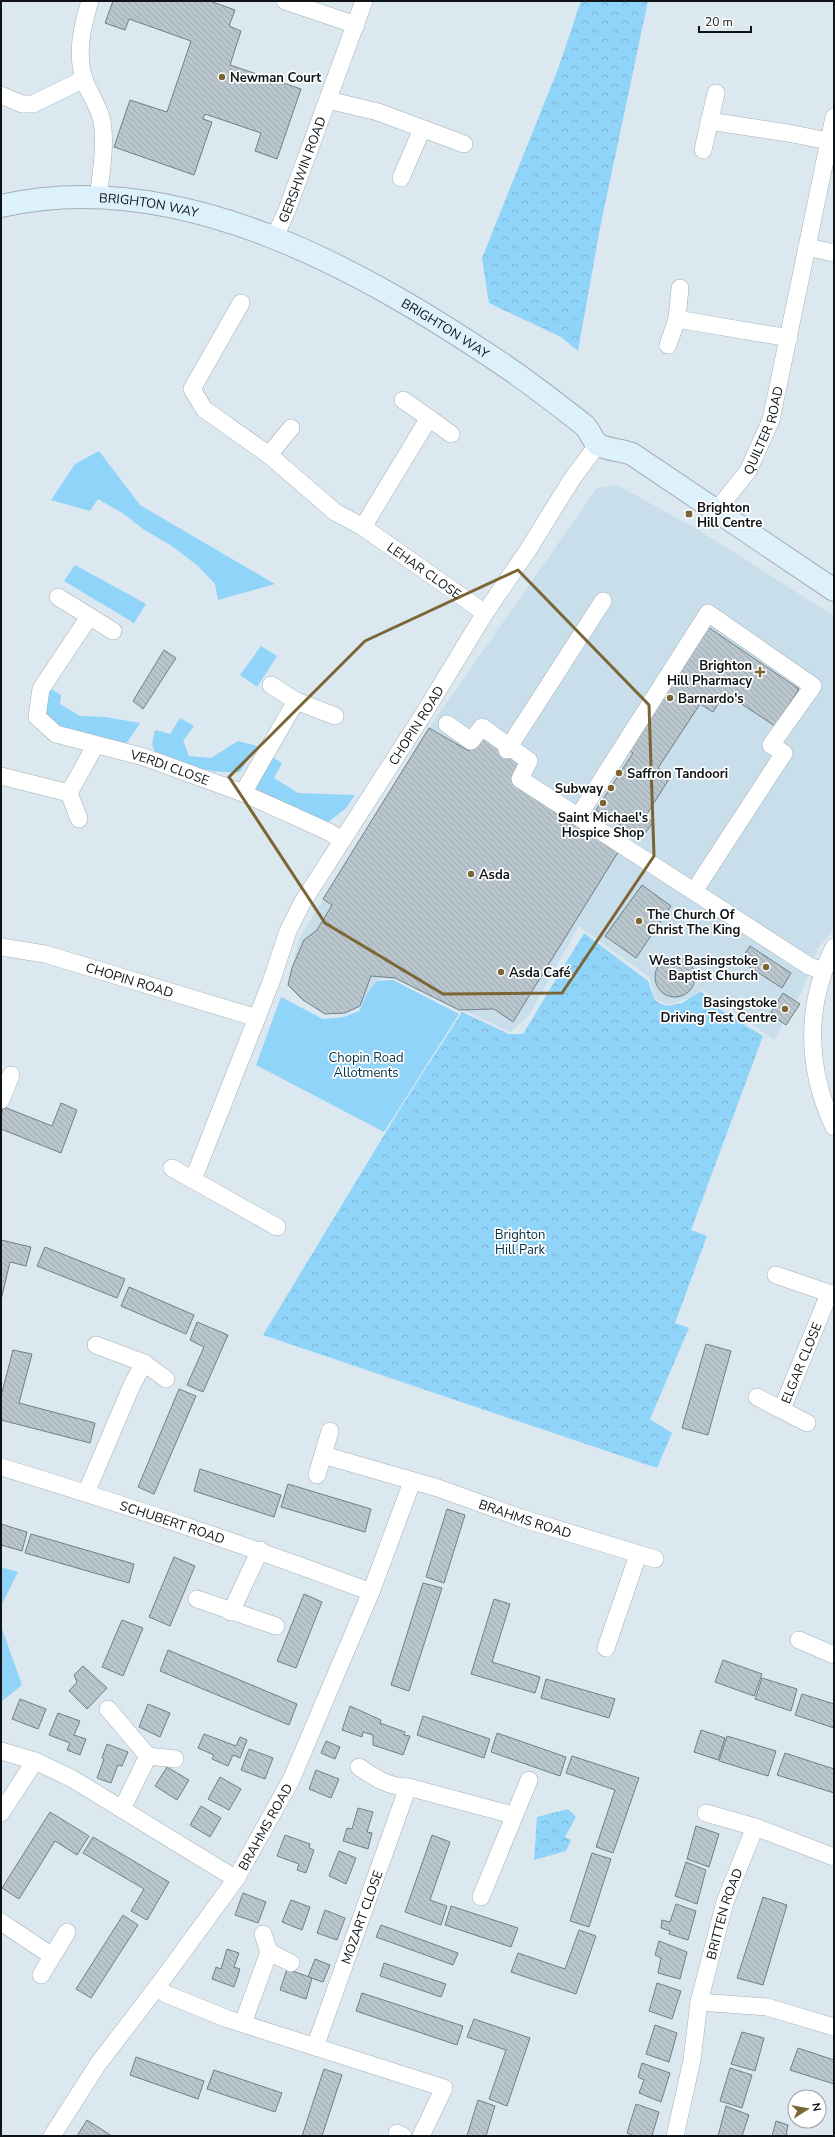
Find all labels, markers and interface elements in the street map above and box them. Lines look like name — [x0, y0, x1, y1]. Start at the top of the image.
scale bar — [699, 8, 751, 34]
text: 20 m — [705, 14, 733, 30]
place label: Newman Court — [230, 69, 322, 87]
marker: Newman Court — [217, 72, 227, 82]
street label: GERSHWIN ROAD — [274, 114, 331, 226]
street label: BRIGHTON WAY — [99, 189, 200, 222]
street label: BRIGHTON WAY — [398, 294, 493, 363]
street label: QUILTER ROAD — [740, 385, 788, 478]
place label: Brighton Hill Centre — [697, 499, 762, 532]
marker: Brighton Hill Centre — [684, 509, 694, 519]
street label: LEHAR CLOSE — [383, 539, 465, 604]
place label: Brighton Hill Pharmacy — [667, 657, 752, 690]
marker: Brighton Hill Pharmacy — [755, 667, 765, 677]
street label: CHOPIN ROAD — [385, 683, 449, 769]
place label: Barnardo's — [678, 690, 744, 708]
marker: Barnardo's — [665, 693, 675, 703]
street label: VERDI CLOSE — [127, 746, 212, 790]
place label: Saffron Tandoori — [627, 765, 728, 783]
marker: Saffron Tandoori — [614, 768, 624, 778]
place label: Subway — [555, 780, 603, 798]
marker: Subway — [606, 783, 616, 793]
marker: Saint Michael's Hospice Shop — [598, 798, 608, 808]
place label: Saint Michael's Hospice Shop — [558, 809, 648, 842]
place label: Asda — [479, 866, 510, 884]
marker: Asda — [466, 869, 476, 879]
place label: The Church Of Christ The King — [647, 906, 740, 939]
marker: The Church Of Christ The King — [634, 916, 644, 926]
place label: West Basingstoke Baptist Church — [649, 952, 758, 985]
street label: CHOPIN ROAD — [83, 959, 175, 1002]
marker: West Basingstoke Baptist Church — [761, 962, 771, 972]
place label: Asda Café — [509, 964, 571, 982]
marker: Asda Café — [496, 967, 506, 977]
place label: Basingstoke Driving Test Centre — [661, 994, 777, 1027]
marker: Basingstoke Driving Test Centre — [780, 1004, 790, 1014]
park label: Chopin Road Allotments — [329, 1049, 403, 1082]
park label: Brighton Hill Park — [495, 1226, 545, 1259]
street label: ELGAR CLOSE — [777, 1320, 826, 1406]
street label: BRAHMS ROAD — [476, 1495, 574, 1543]
street label: SCHUBERT ROAD — [117, 1497, 227, 1549]
street label: BRAHMS ROAD — [235, 1781, 297, 1874]
street label: BRITTEN ROAD — [702, 1866, 748, 1962]
street label: MOZART CLOSE — [337, 1868, 387, 1967]
north arrow — [787, 2089, 827, 2129]
text: N — [808, 2102, 824, 2113]

